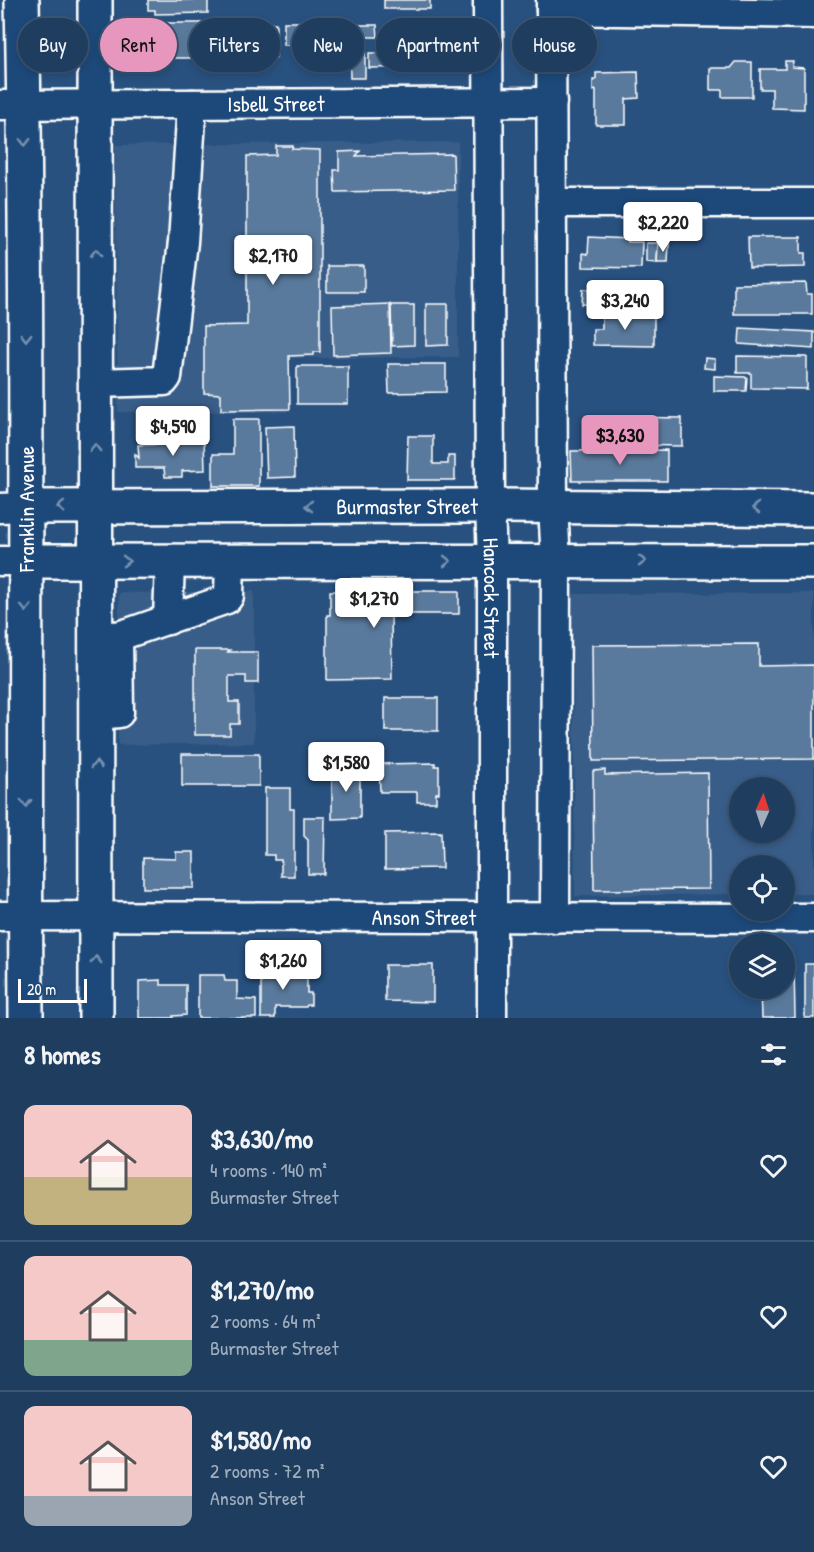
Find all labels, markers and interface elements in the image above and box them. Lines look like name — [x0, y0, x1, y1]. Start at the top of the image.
chip: Buy — [18, 18, 88, 72]
chip: Rent — [100, 18, 177, 72]
chip: Filters — [189, 18, 280, 72]
chip: New — [292, 18, 364, 72]
chip: Apartment — [376, 18, 500, 72]
chip: House — [512, 18, 597, 72]
street label: Isbell Street — [227, 88, 325, 119]
one-way arrow — [19, 138, 31, 147]
pin: $2,220 — [614, 202, 712, 253]
text: $2,220 — [637, 208, 689, 235]
pin: $2,170 — [224, 235, 322, 286]
text: $2,170 — [248, 241, 298, 268]
one-way arrow — [90, 249, 102, 258]
pin: $3,240 — [576, 280, 674, 331]
text: $3,240 — [601, 286, 649, 313]
one-way arrow — [20, 333, 32, 342]
pin: $4,590 — [124, 406, 222, 457]
text: $4,590 — [150, 412, 196, 439]
pin: $3,630 — [571, 415, 669, 466]
text: $3,630 — [595, 421, 645, 448]
one-way arrow — [89, 444, 101, 453]
street label: Franklin Avenue — [11, 446, 41, 573]
street label: Burmaster Street — [336, 491, 478, 521]
one-way arrow — [304, 500, 313, 512]
one-way arrow — [56, 501, 65, 513]
one-way arrow — [751, 502, 760, 514]
street label: Hancock Street — [476, 537, 507, 659]
one-way arrow — [122, 555, 131, 567]
one-way arrow — [443, 555, 452, 567]
one-way arrow — [638, 555, 647, 567]
pin: $1,270 — [325, 578, 423, 629]
text: $1,270 — [349, 584, 399, 611]
one-way arrow — [20, 603, 32, 612]
pin: $1,580 — [297, 742, 395, 793]
text: $1,580 — [322, 748, 370, 775]
one-way arrow — [90, 760, 102, 769]
north arrow — [729, 777, 795, 843]
map controls — [729, 777, 795, 999]
one-way arrow — [19, 798, 32, 807]
button: locate — [729, 855, 795, 921]
street label: Anson Street — [372, 902, 477, 932]
button: layers — [729, 933, 795, 999]
pin: $1,260 — [234, 940, 332, 991]
text: $1,260 — [259, 946, 307, 973]
one-way arrow — [90, 955, 103, 964]
scale bar — [18, 976, 87, 1004]
text: 20 m — [27, 978, 56, 1000]
text: 8 homes — [24, 1037, 101, 1072]
icon: filters — [757, 1038, 790, 1071]
text: $3,630/mo — [210, 1121, 313, 1156]
icon: home — [72, 1129, 144, 1201]
icon: heart — [757, 1149, 790, 1182]
text: 4 rooms · 140 m² — [210, 1156, 327, 1183]
text: Burmaster Street — [210, 1183, 339, 1210]
text: $1,270/mo — [210, 1272, 314, 1307]
icon: home — [72, 1280, 144, 1352]
icon: heart — [757, 1300, 790, 1333]
text: 2 rooms · 64 m² — [210, 1307, 321, 1334]
text: Burmaster Street — [210, 1334, 339, 1361]
text: $1,580/mo — [210, 1422, 311, 1457]
icon: home — [72, 1430, 144, 1502]
icon: heart — [757, 1450, 790, 1483]
text: 2 rooms · 72 m² — [210, 1457, 324, 1484]
text: Anson Street — [210, 1484, 305, 1511]

